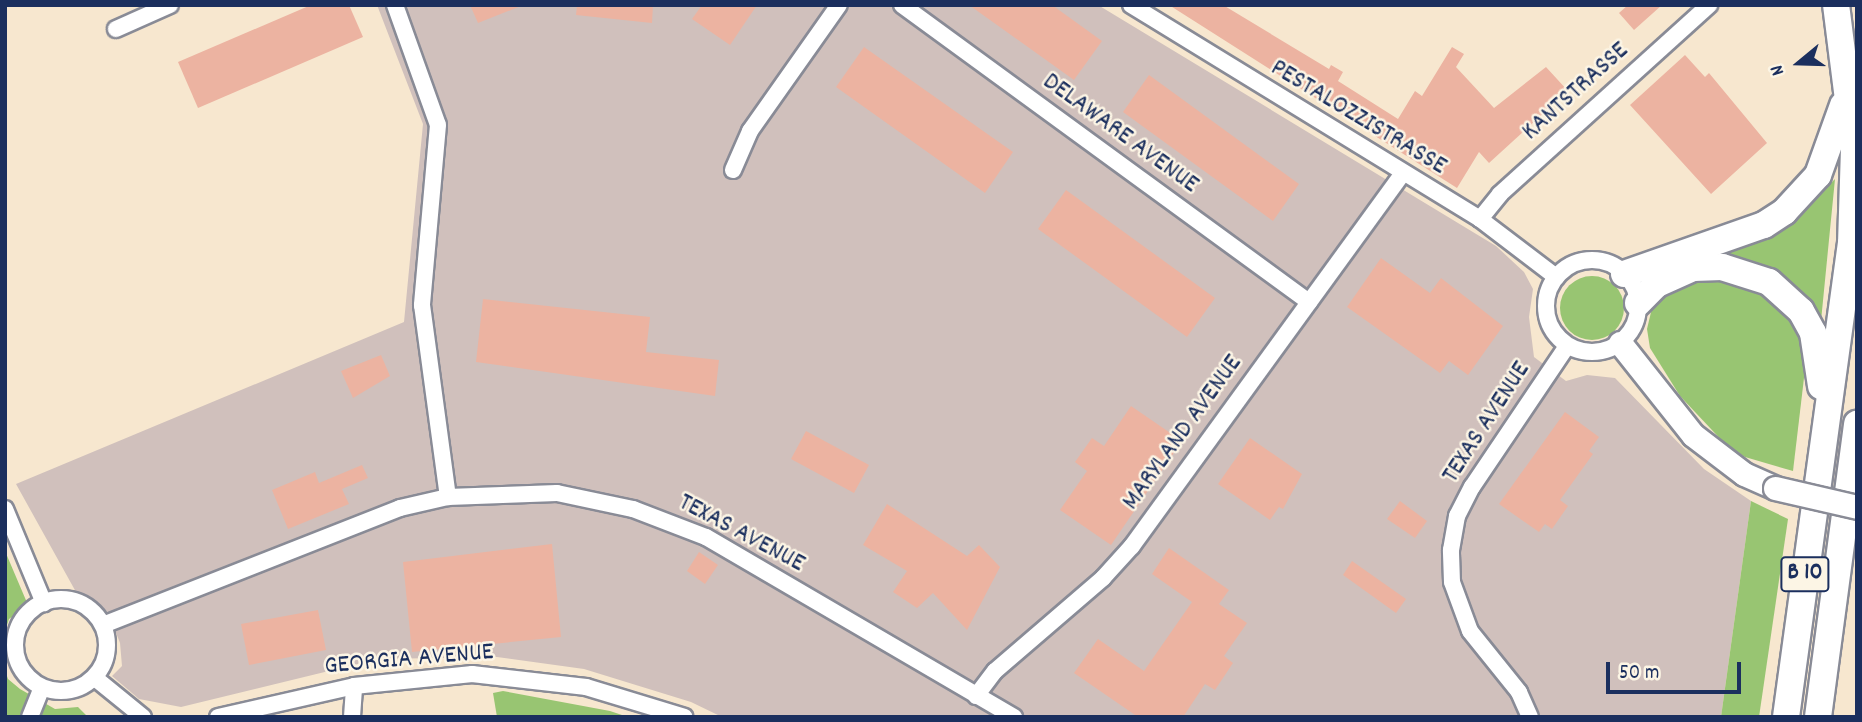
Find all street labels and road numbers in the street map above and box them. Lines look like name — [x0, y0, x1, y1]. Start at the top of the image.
street label: KANTSTRASSE — [1516, 36, 1636, 148]
street label: PESTALOZZISTRASSE — [1264, 53, 1452, 183]
street label: DELAWARE AVENUE — [1036, 67, 1204, 201]
street label: MARYLAND AVENUE — [1116, 349, 1250, 517]
street label: TEXAS AVENUE — [1436, 356, 1538, 490]
street label: TEXAS AVENUE — [672, 488, 810, 580]
road number: B 10 — [1779, 554, 1831, 594]
street label: GEORGIA AVENUE — [323, 637, 495, 683]

